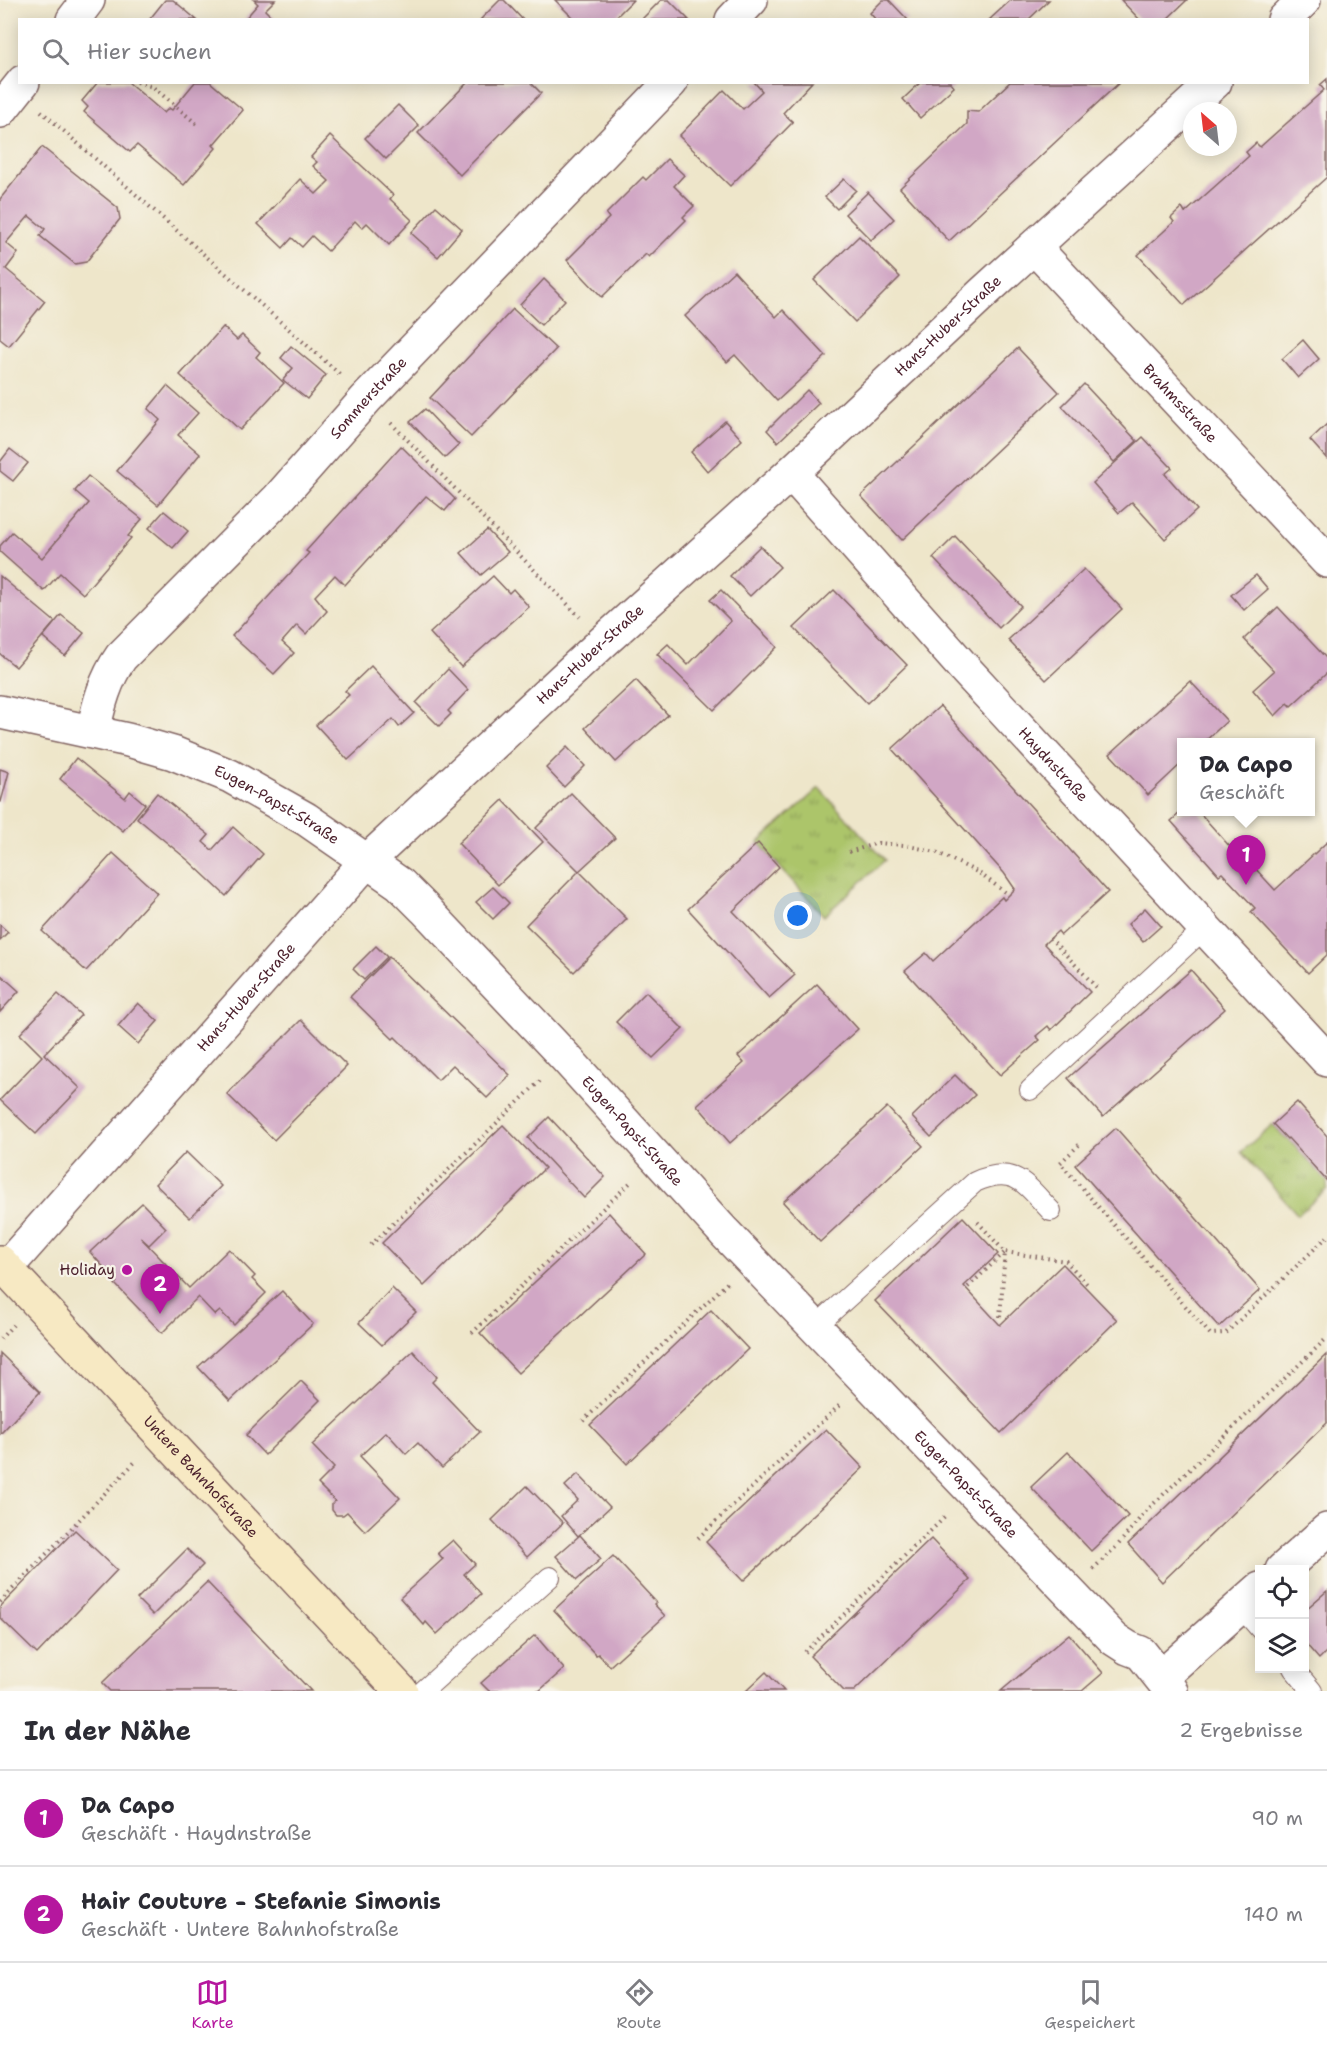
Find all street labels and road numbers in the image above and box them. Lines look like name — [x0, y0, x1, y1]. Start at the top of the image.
street label: Hans-Huber-Straße — [890, 271, 1006, 381]
street label: Sommerstraße — [325, 353, 411, 443]
street label: Brahmsstraße — [1138, 360, 1222, 447]
street label: Hans-Huber-Straße — [532, 600, 648, 709]
street label: Haydnstraße — [1014, 723, 1093, 806]
street label: Eugen-Papst-Straße — [211, 761, 343, 849]
street label: Hans-Huber-Straße — [192, 938, 300, 1056]
street label: Eugen-Papst-Straße — [577, 1072, 687, 1190]
street label: Untere Bahnhofstraße — [139, 1412, 263, 1542]
street label: Eugen-Papst-Straße — [909, 1426, 1022, 1543]

